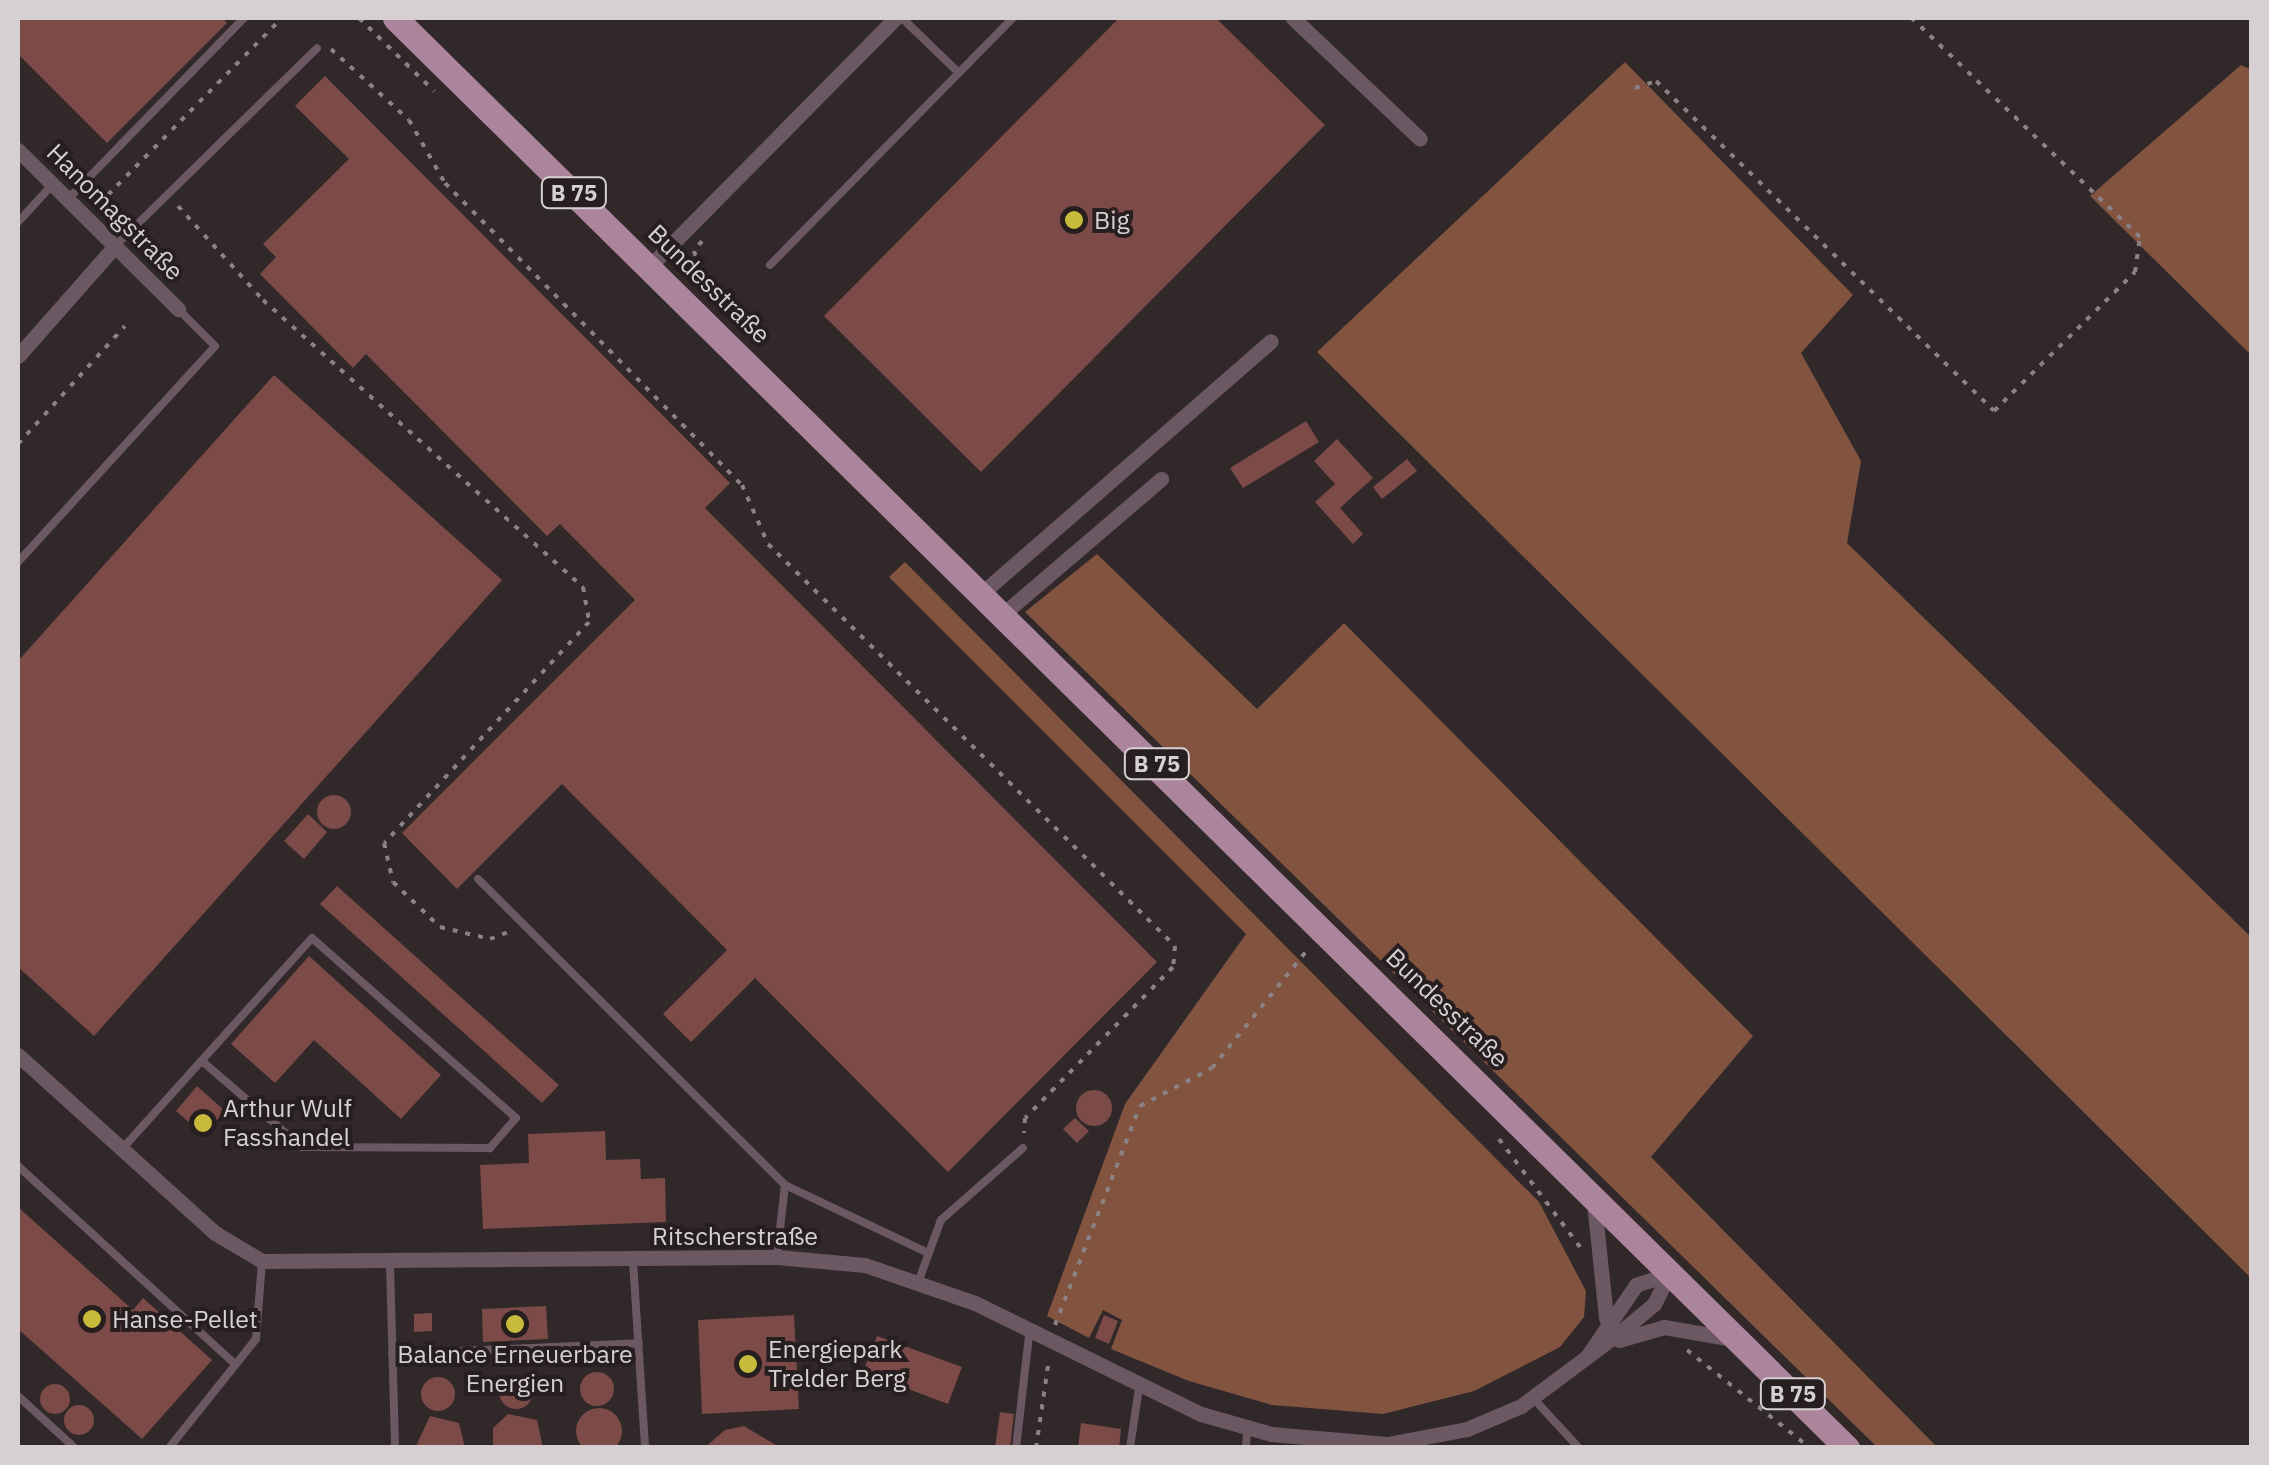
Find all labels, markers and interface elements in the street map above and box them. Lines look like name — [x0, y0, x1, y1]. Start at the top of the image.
street label: Hanomagstraße — [41, 138, 189, 286]
road number: B 75 — [539, 176, 609, 210]
place label: Big — [1094, 205, 1130, 235]
marker: Big — [1063, 209, 1085, 231]
street label: Bundesstraße — [642, 218, 776, 350]
road number: B 75 — [1122, 747, 1192, 781]
street label: Bundesstraße — [1380, 942, 1514, 1074]
place label: Arthur Wulf Fasshandel — [223, 1094, 352, 1153]
marker: Arthur Wulf Fasshandel — [192, 1112, 214, 1134]
street label: Ritscherstraße — [652, 1221, 818, 1251]
place label: Hanse-Pellet — [112, 1304, 258, 1334]
marker: Hanse-Pellet — [81, 1308, 103, 1330]
marker: Balance Erneuerbare Energien — [504, 1313, 526, 1335]
place label: Energiepark Trelder Berg — [768, 1335, 906, 1394]
place label: Balance Erneuerbare Energien — [397, 1340, 633, 1399]
marker: Energiepark Trelder Berg — [737, 1353, 759, 1375]
road number: B 75 — [1758, 1377, 1828, 1411]

